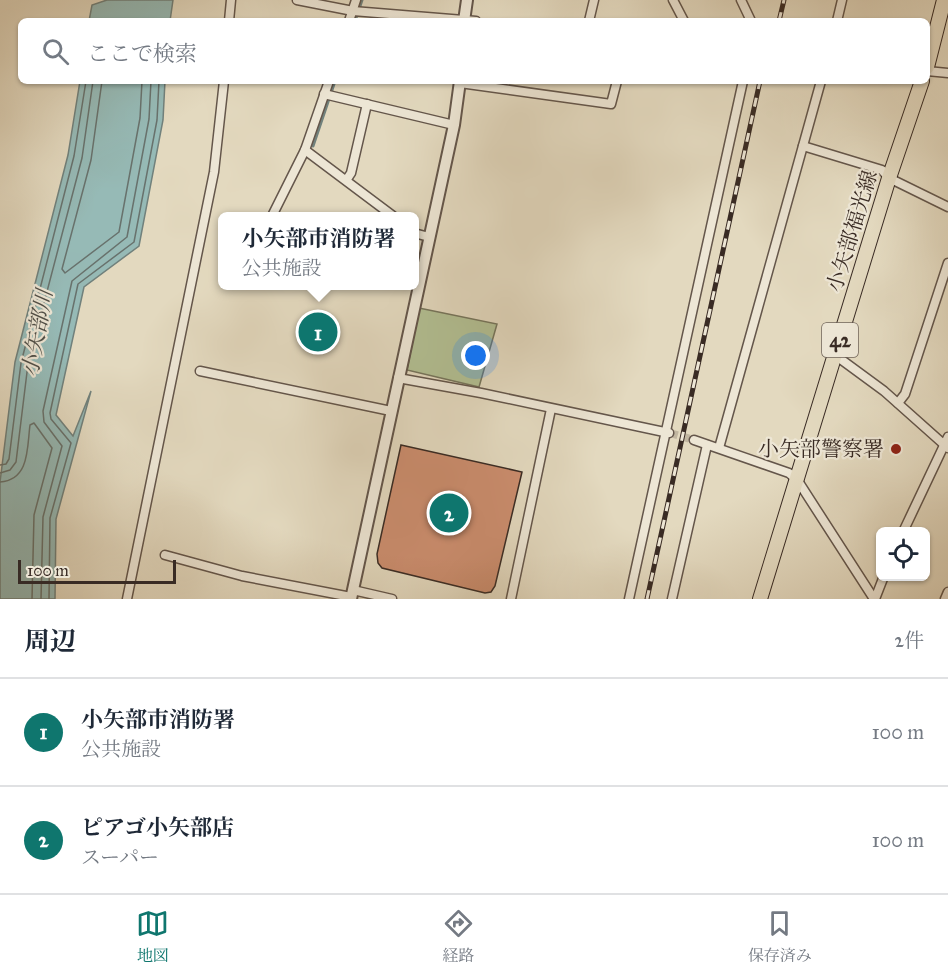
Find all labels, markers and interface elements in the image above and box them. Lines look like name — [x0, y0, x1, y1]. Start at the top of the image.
search box — [18, 18, 930, 84]
icon: search — [39, 35, 72, 68]
text: ここで検索 — [87, 40, 197, 67]
street label: 小矢部福光線 — [821, 167, 883, 295]
popup — [218, 212, 419, 290]
text: 小矢部市消防署 — [241, 225, 396, 252]
text: 公共施設 — [241, 256, 321, 280]
water label: 小矢部川 — [16, 285, 58, 379]
pin: 1 — [298, 310, 338, 354]
road number: 42 — [822, 323, 858, 357]
your location — [461, 341, 490, 370]
place label: 小矢部警察署 — [758, 436, 884, 462]
marker: 小矢部警察署 — [889, 442, 903, 456]
pin: 2 — [430, 490, 468, 536]
map controls — [876, 527, 930, 581]
button: locate — [876, 527, 930, 581]
scale bar — [18, 557, 176, 584]
text: 100 m — [27, 561, 69, 580]
text: 周辺 — [24, 625, 76, 657]
text: 2件 — [894, 628, 924, 652]
text: 小矢部市消防署 — [81, 706, 235, 733]
text: 1 — [40, 720, 47, 744]
text: 100 m — [872, 720, 924, 744]
text: 公共施設 — [81, 737, 161, 761]
text: ピアゴ小矢部店 — [81, 814, 234, 841]
text: 2 — [39, 828, 48, 852]
text: 100 m — [872, 828, 924, 852]
text: スーパー — [81, 845, 159, 869]
tab: 地図 — [136, 907, 169, 966]
tab: 経路 — [442, 907, 475, 966]
tab: 保存済み — [748, 907, 812, 966]

